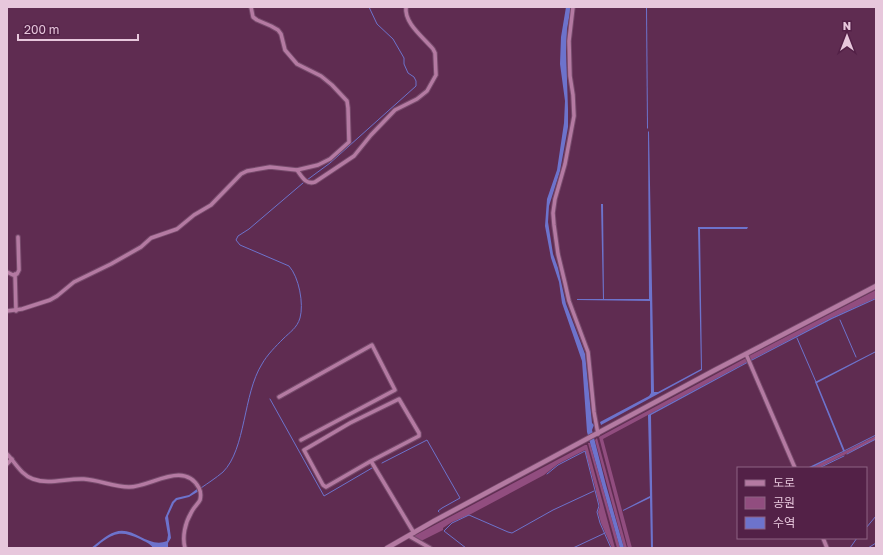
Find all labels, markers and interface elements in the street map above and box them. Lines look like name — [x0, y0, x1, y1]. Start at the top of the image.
scale bar — [18, 16, 138, 42]
north arrow — [827, 16, 867, 56]
text: N — [843, 19, 851, 32]
text: 200 m — [24, 22, 59, 37]
legend — [737, 467, 867, 539]
text: 도로 — [773, 475, 795, 490]
text: 공원 — [773, 495, 795, 510]
text: 수역 — [773, 515, 795, 530]

